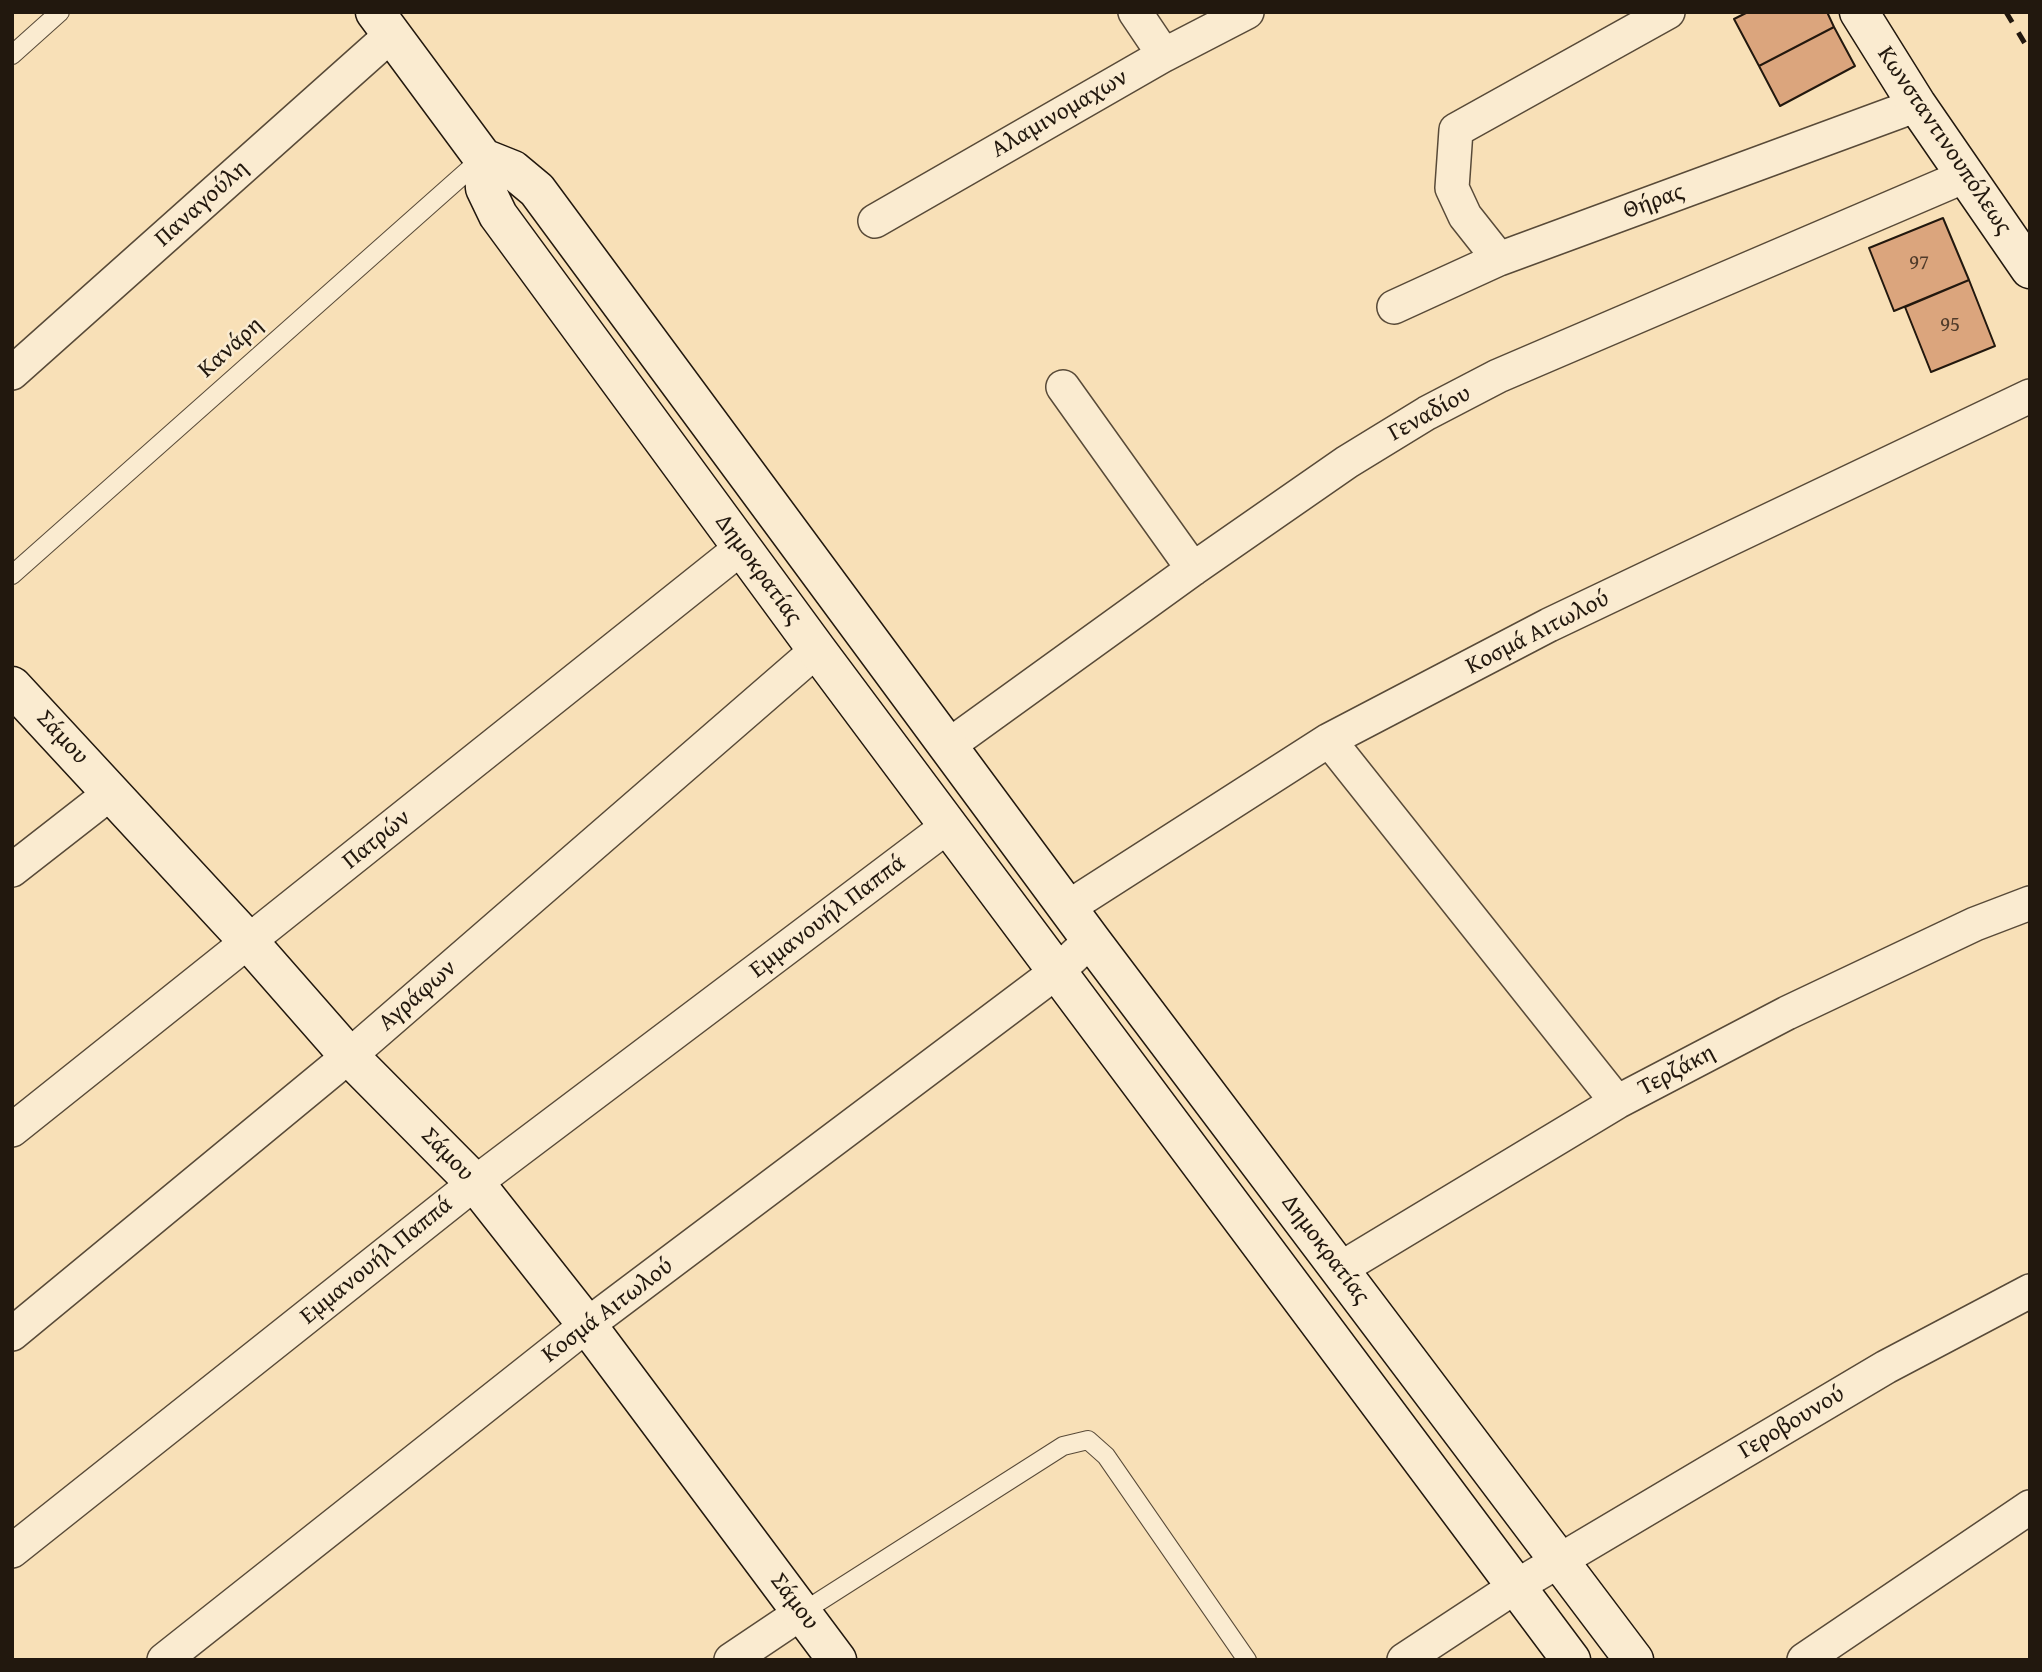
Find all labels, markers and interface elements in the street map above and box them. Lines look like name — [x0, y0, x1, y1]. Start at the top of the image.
street label: Κωνσταντινουπόλεως — [1870, 41, 2018, 241]
street label: Αλαμινομαχων — [987, 63, 1133, 165]
street label: Παναγούλη — [149, 155, 255, 253]
street label: Θήρας — [1620, 178, 1688, 226]
house number: 97 — [1909, 251, 1929, 277]
street label: Κανάρη — [193, 311, 269, 385]
house number: 95 — [1940, 313, 1960, 339]
street label: Γεναδίου — [1384, 380, 1476, 448]
street label: Δημοκρατίας — [708, 509, 808, 631]
street label: Κοσμά Αιτωλού — [1462, 585, 1614, 681]
street label: Σάμου — [30, 705, 94, 771]
street label: Πατρών — [337, 804, 417, 876]
street label: Εμμανουήλ Παππά — [744, 849, 912, 985]
street label: Αγράφων — [373, 954, 463, 1038]
street label: Τερζάκη — [1634, 1039, 1720, 1103]
street label: Σάμου — [415, 1122, 479, 1188]
street label: Δημοκρατίας — [1275, 1190, 1375, 1310]
street label: Εμμανουήλ Παππά — [295, 1191, 459, 1331]
street label: Κοσμά Αιτωλού — [537, 1252, 679, 1370]
street label: Γεροβουνού — [1734, 1380, 1850, 1466]
street label: Σάμου — [763, 1568, 825, 1636]

